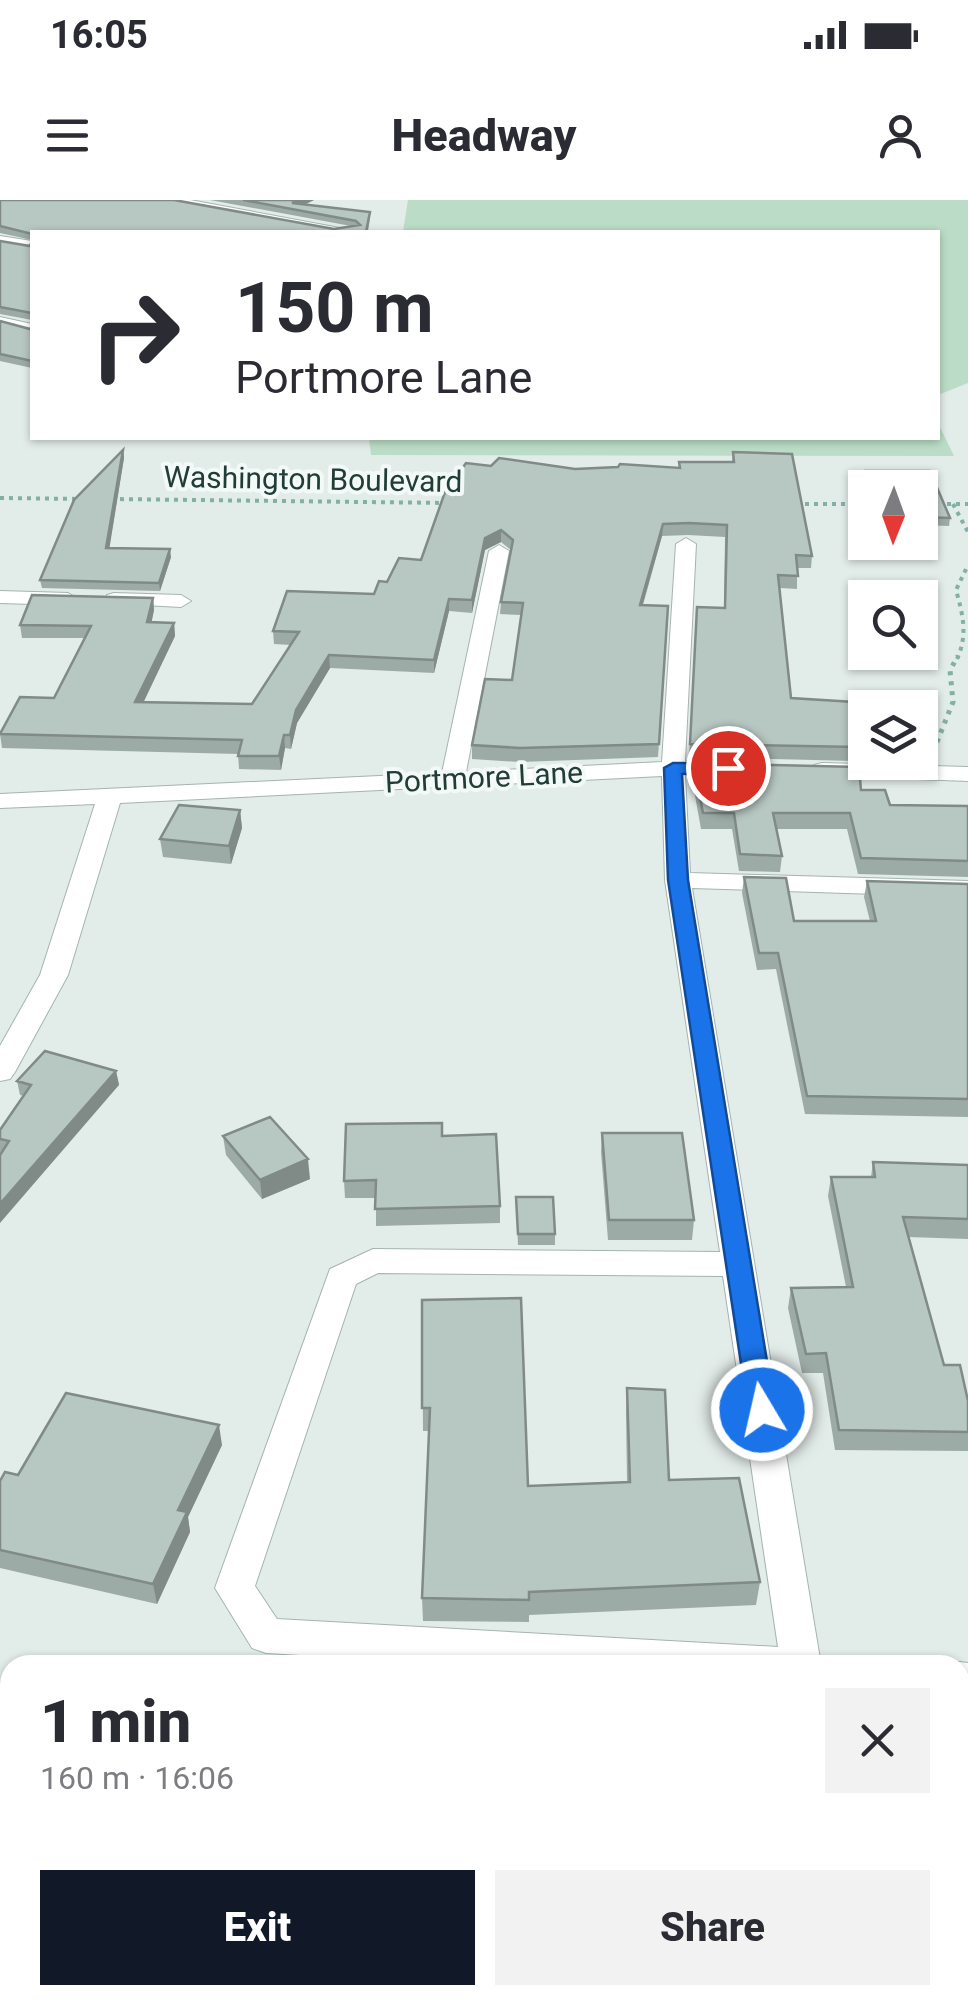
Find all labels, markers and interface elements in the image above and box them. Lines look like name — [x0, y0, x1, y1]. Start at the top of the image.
text: 16:05 — [50, 13, 148, 57]
icon: menu — [40, 108, 95, 163]
icon: person — [873, 108, 928, 163]
text: Headway — [392, 109, 576, 162]
text: 150 m — [235, 267, 434, 349]
icon: right — [70, 270, 200, 400]
text: Portmore Lane — [235, 351, 532, 404]
street label: Washington Boulevard — [163, 459, 463, 499]
north arrow — [848, 470, 938, 560]
map controls — [848, 470, 938, 780]
button: search — [848, 580, 938, 670]
button: layers — [848, 690, 938, 780]
pin — [686, 726, 771, 811]
icon: arrive — [701, 741, 756, 796]
street label: Portmore Lane — [384, 754, 584, 800]
position arrow — [710, 1358, 814, 1462]
text: 1 min — [40, 1686, 191, 1757]
button: close — [825, 1688, 930, 1793]
text: 160 m · 16:06 — [40, 1759, 234, 1797]
button: Exit — [40, 1870, 475, 1985]
button: Share — [495, 1870, 930, 1985]

